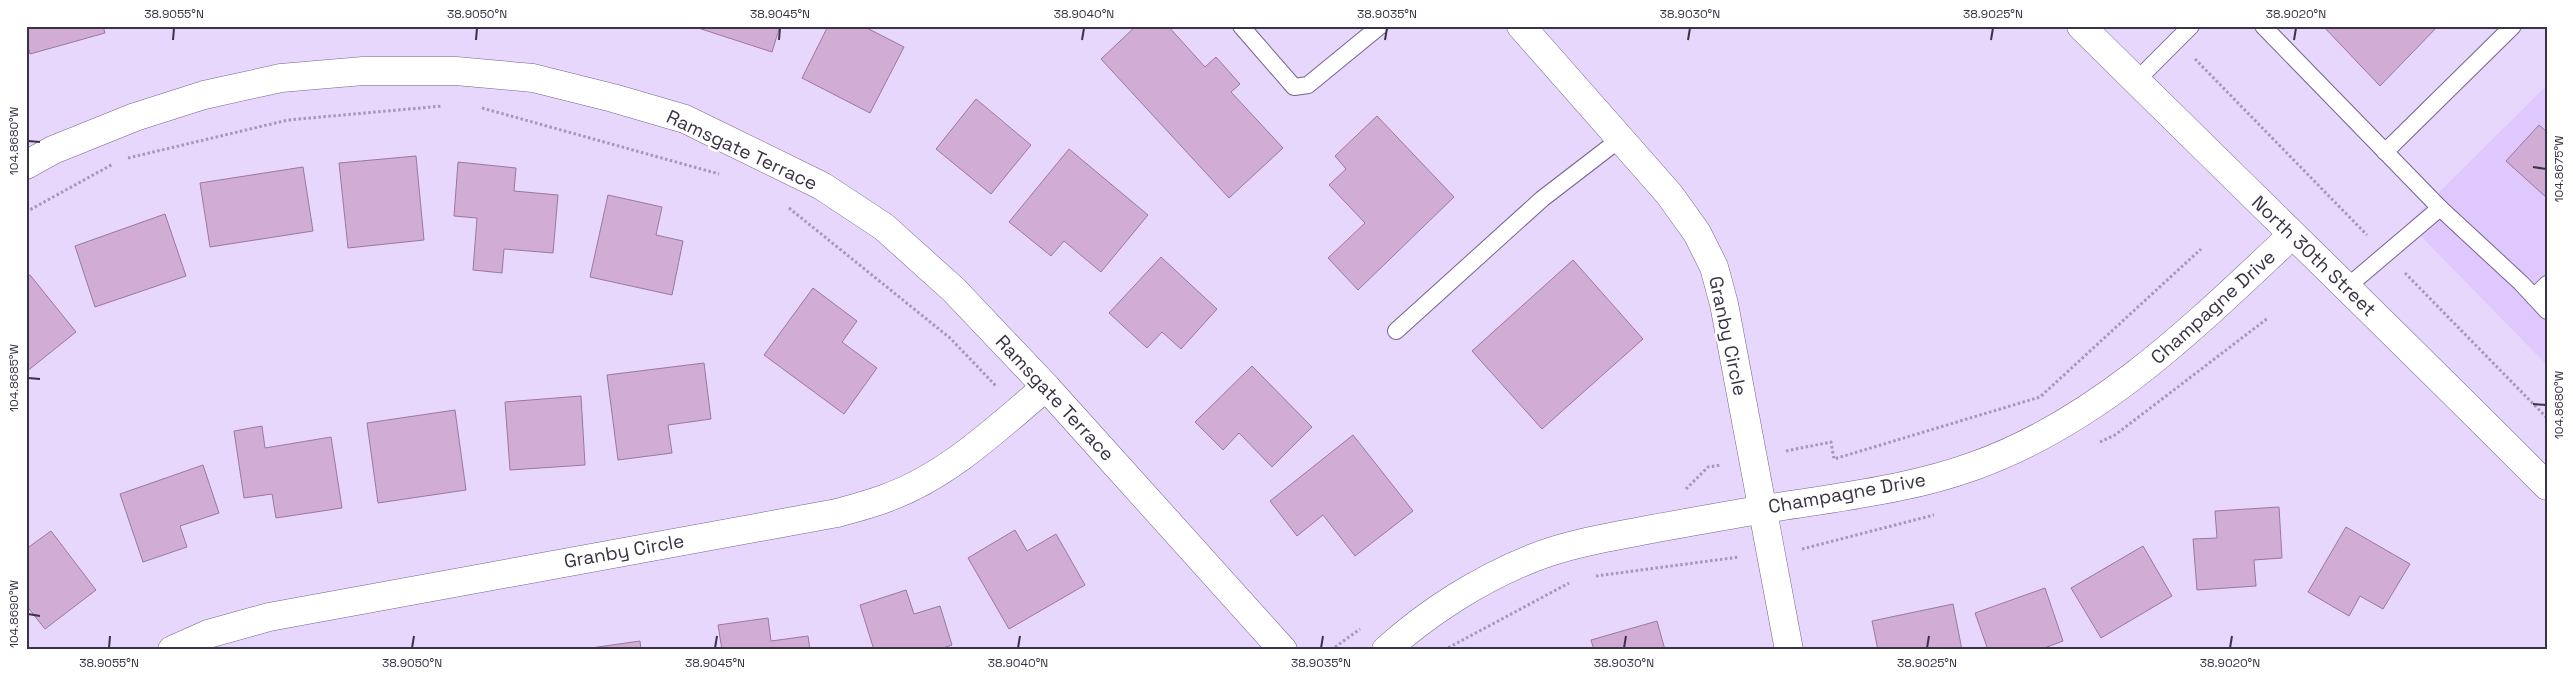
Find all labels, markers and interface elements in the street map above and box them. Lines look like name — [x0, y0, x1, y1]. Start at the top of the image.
text: 38.9055°N — [144, 6, 204, 22]
text: 38.9050°N — [447, 6, 507, 22]
text: 38.9045°N — [750, 6, 810, 22]
text: 38.9040°N — [1054, 6, 1114, 22]
text: 38.9035°N — [1357, 6, 1417, 22]
text: 38.9030°N — [1660, 6, 1720, 22]
text: 38.9025°N — [1963, 6, 2023, 22]
text: 38.9020°N — [2266, 6, 2326, 22]
street label: Ramsgate Terrace — [663, 104, 821, 196]
text: 104.8680°W — [6, 106, 22, 175]
text: 104.8675°W — [2551, 135, 2567, 202]
street label: North 30th Street — [2246, 190, 2382, 322]
street label: Champagne Drive — [2145, 244, 2281, 370]
street label: Granby Circle — [1703, 274, 1753, 398]
street label: Ramsgate Terrace — [990, 330, 1120, 466]
text: 104.8685°W — [6, 344, 22, 412]
text: 104.8680°W — [2551, 370, 2567, 439]
street label: Champagne Drive — [1766, 467, 1928, 519]
street label: Granby Circle — [562, 528, 686, 574]
text: 104.8690°W — [6, 579, 22, 648]
text: 38.9055°N — [79, 655, 139, 671]
text: 38.9050°N — [382, 655, 442, 671]
text: 38.9045°N — [685, 655, 745, 671]
text: 38.9040°N — [988, 655, 1048, 671]
text: 38.9035°N — [1291, 655, 1351, 671]
text: 38.9030°N — [1594, 655, 1654, 671]
text: 38.9025°N — [1897, 655, 1957, 671]
text: 38.9020°N — [2200, 655, 2260, 671]

